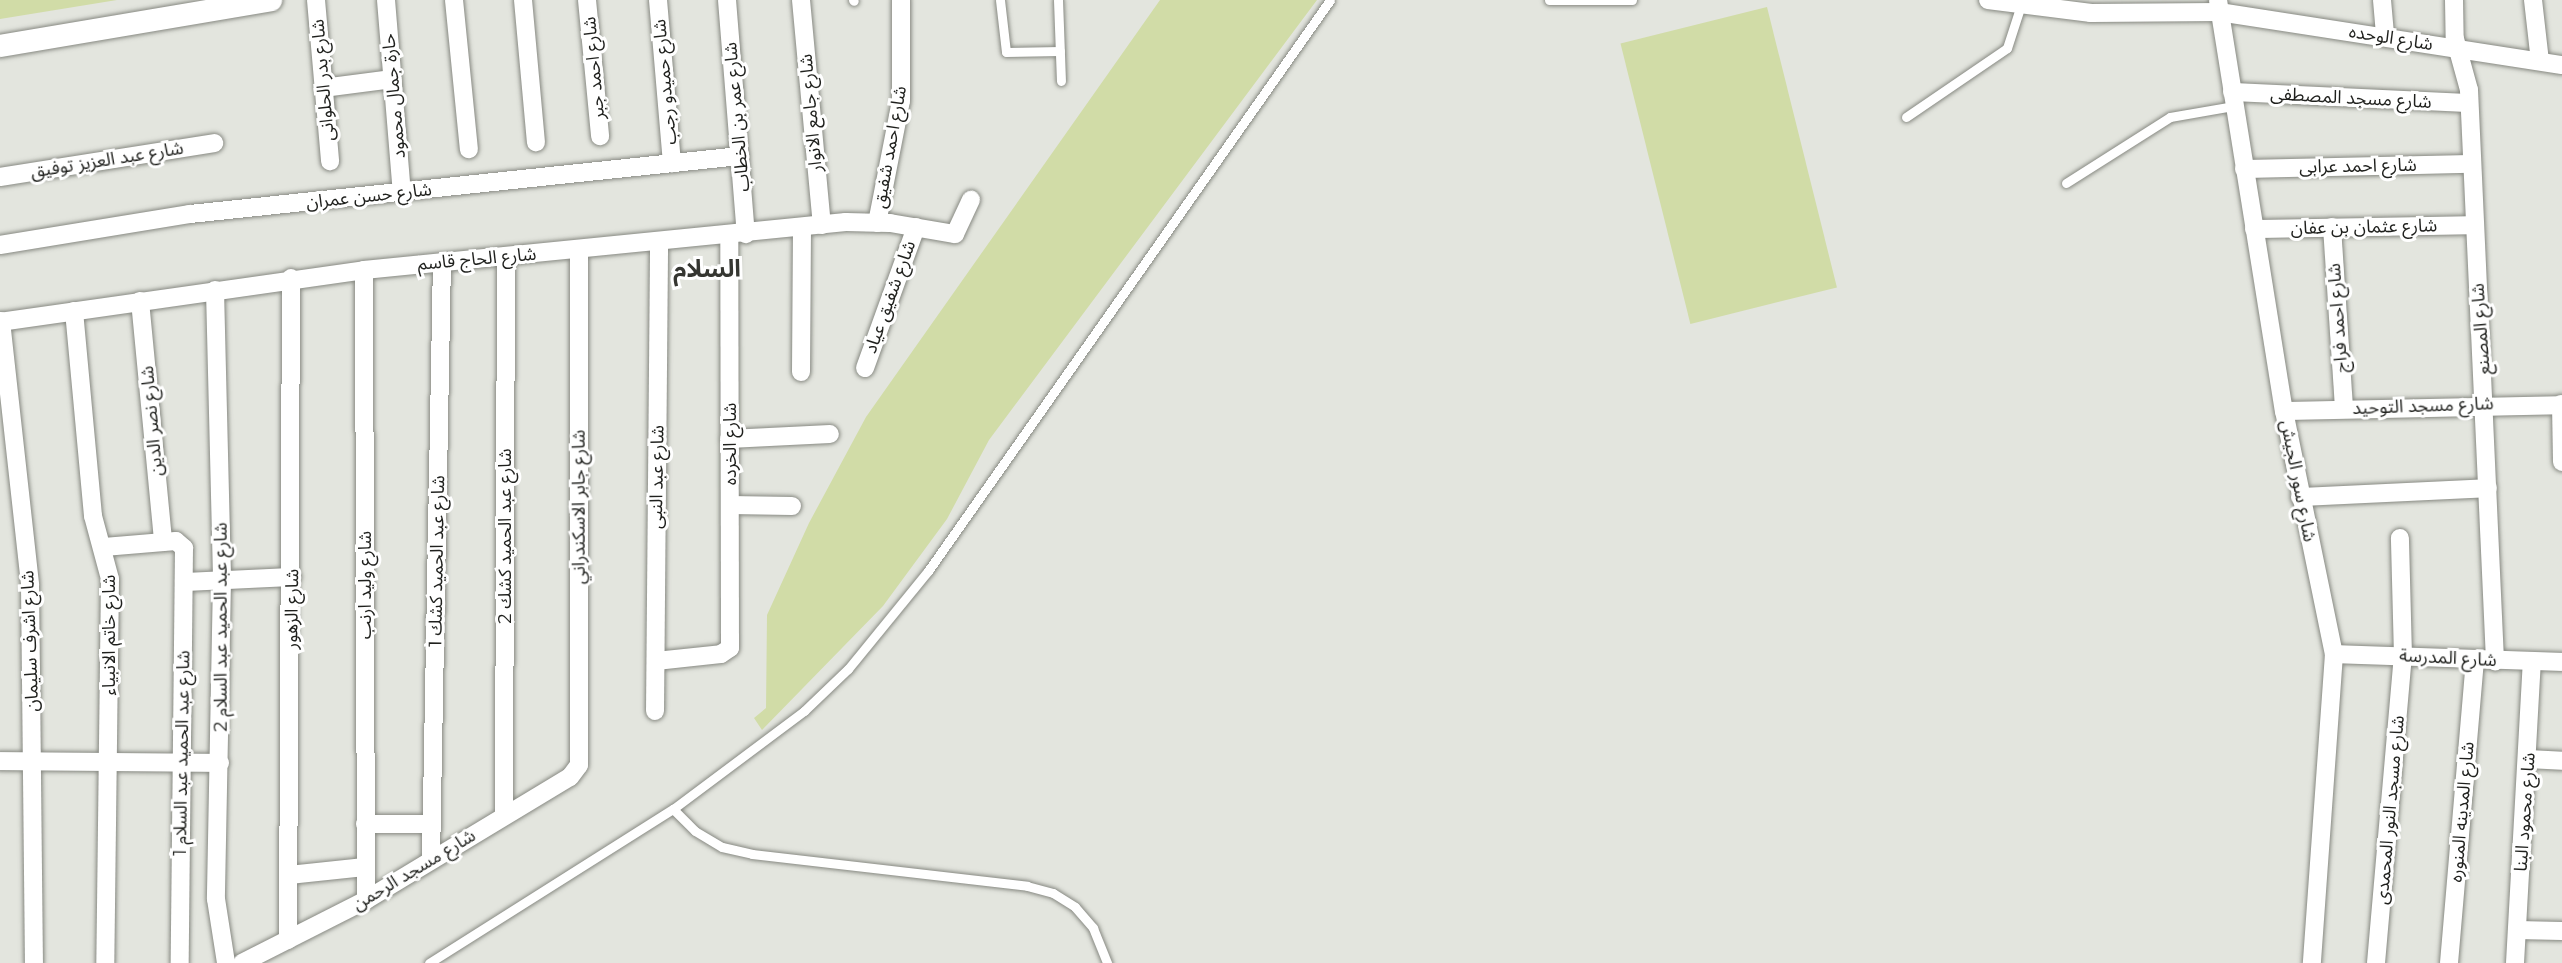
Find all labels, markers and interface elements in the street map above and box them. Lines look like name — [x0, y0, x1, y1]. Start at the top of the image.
street label: شارع احمد جبر — [579, 16, 609, 120]
street label: شارع بدر الحلوانى — [307, 18, 339, 142]
street label: شارع حميدو رجب — [649, 18, 681, 146]
street label: شارع الوحده — [2347, 21, 2435, 55]
street label: حارة جمال محمود — [378, 32, 410, 160]
street label: شارع عمر بن الخطاب — [720, 41, 754, 193]
street label: شارع جامع الانوار — [795, 53, 827, 173]
street label: شارع مسجد المصطفى — [2270, 83, 2432, 113]
street label: شارع احمد شفيق — [869, 84, 911, 210]
street label: شارع عبد العزيز توفيق — [29, 137, 185, 183]
street label: شارع احمد عرابى — [2299, 154, 2417, 178]
street label: شارع حسن عمران — [305, 179, 433, 213]
street label: شارع عثمان بن عفان — [2291, 215, 2437, 239]
street label: شارع شفيق عياد — [860, 238, 920, 356]
street label: شارع الحاج قاسم — [417, 243, 537, 275]
district label: السلام — [673, 255, 741, 283]
street label: شارع احمد فراج — [2323, 262, 2353, 374]
street label: شارع المصنع — [2467, 282, 2495, 376]
street label: شارع نصر الدين — [136, 365, 168, 477]
street label: شارع مسجد التوحيد — [2352, 393, 2494, 419]
street label: شارع الخرده — [719, 403, 741, 485]
street label: شارع سور الجيش — [2276, 418, 2320, 544]
street label: شارع عبد النبى — [645, 425, 669, 529]
street label: شارع جابر الاسكندراني — [568, 430, 590, 584]
street label: شارع عبد الحميد كشك 2 — [494, 448, 516, 624]
street label: شارع عبد الحميد كشك 1 — [425, 475, 449, 647]
street label: شارع عبد الحميد عبد السلام 2 — [210, 522, 232, 732]
street label: شارع وليد ارنب — [354, 531, 376, 639]
street label: شارع الزهور — [280, 569, 304, 649]
street label: شارع اشرف سليمان — [17, 570, 43, 712]
street label: شارع خاتم الانبياء — [98, 575, 120, 695]
street label: شارع المدرسة — [2399, 645, 2497, 671]
street label: شارع عبد الحميد عبد السلام 1 — [169, 650, 195, 856]
street label: شارع مسجد النور المحمدى — [2371, 715, 2409, 905]
street label: شارع المدينه المنوره — [2445, 741, 2479, 883]
street label: شارع محمود البنا — [2510, 752, 2540, 872]
street label: شارع مسجد الرحمن — [349, 825, 479, 915]

